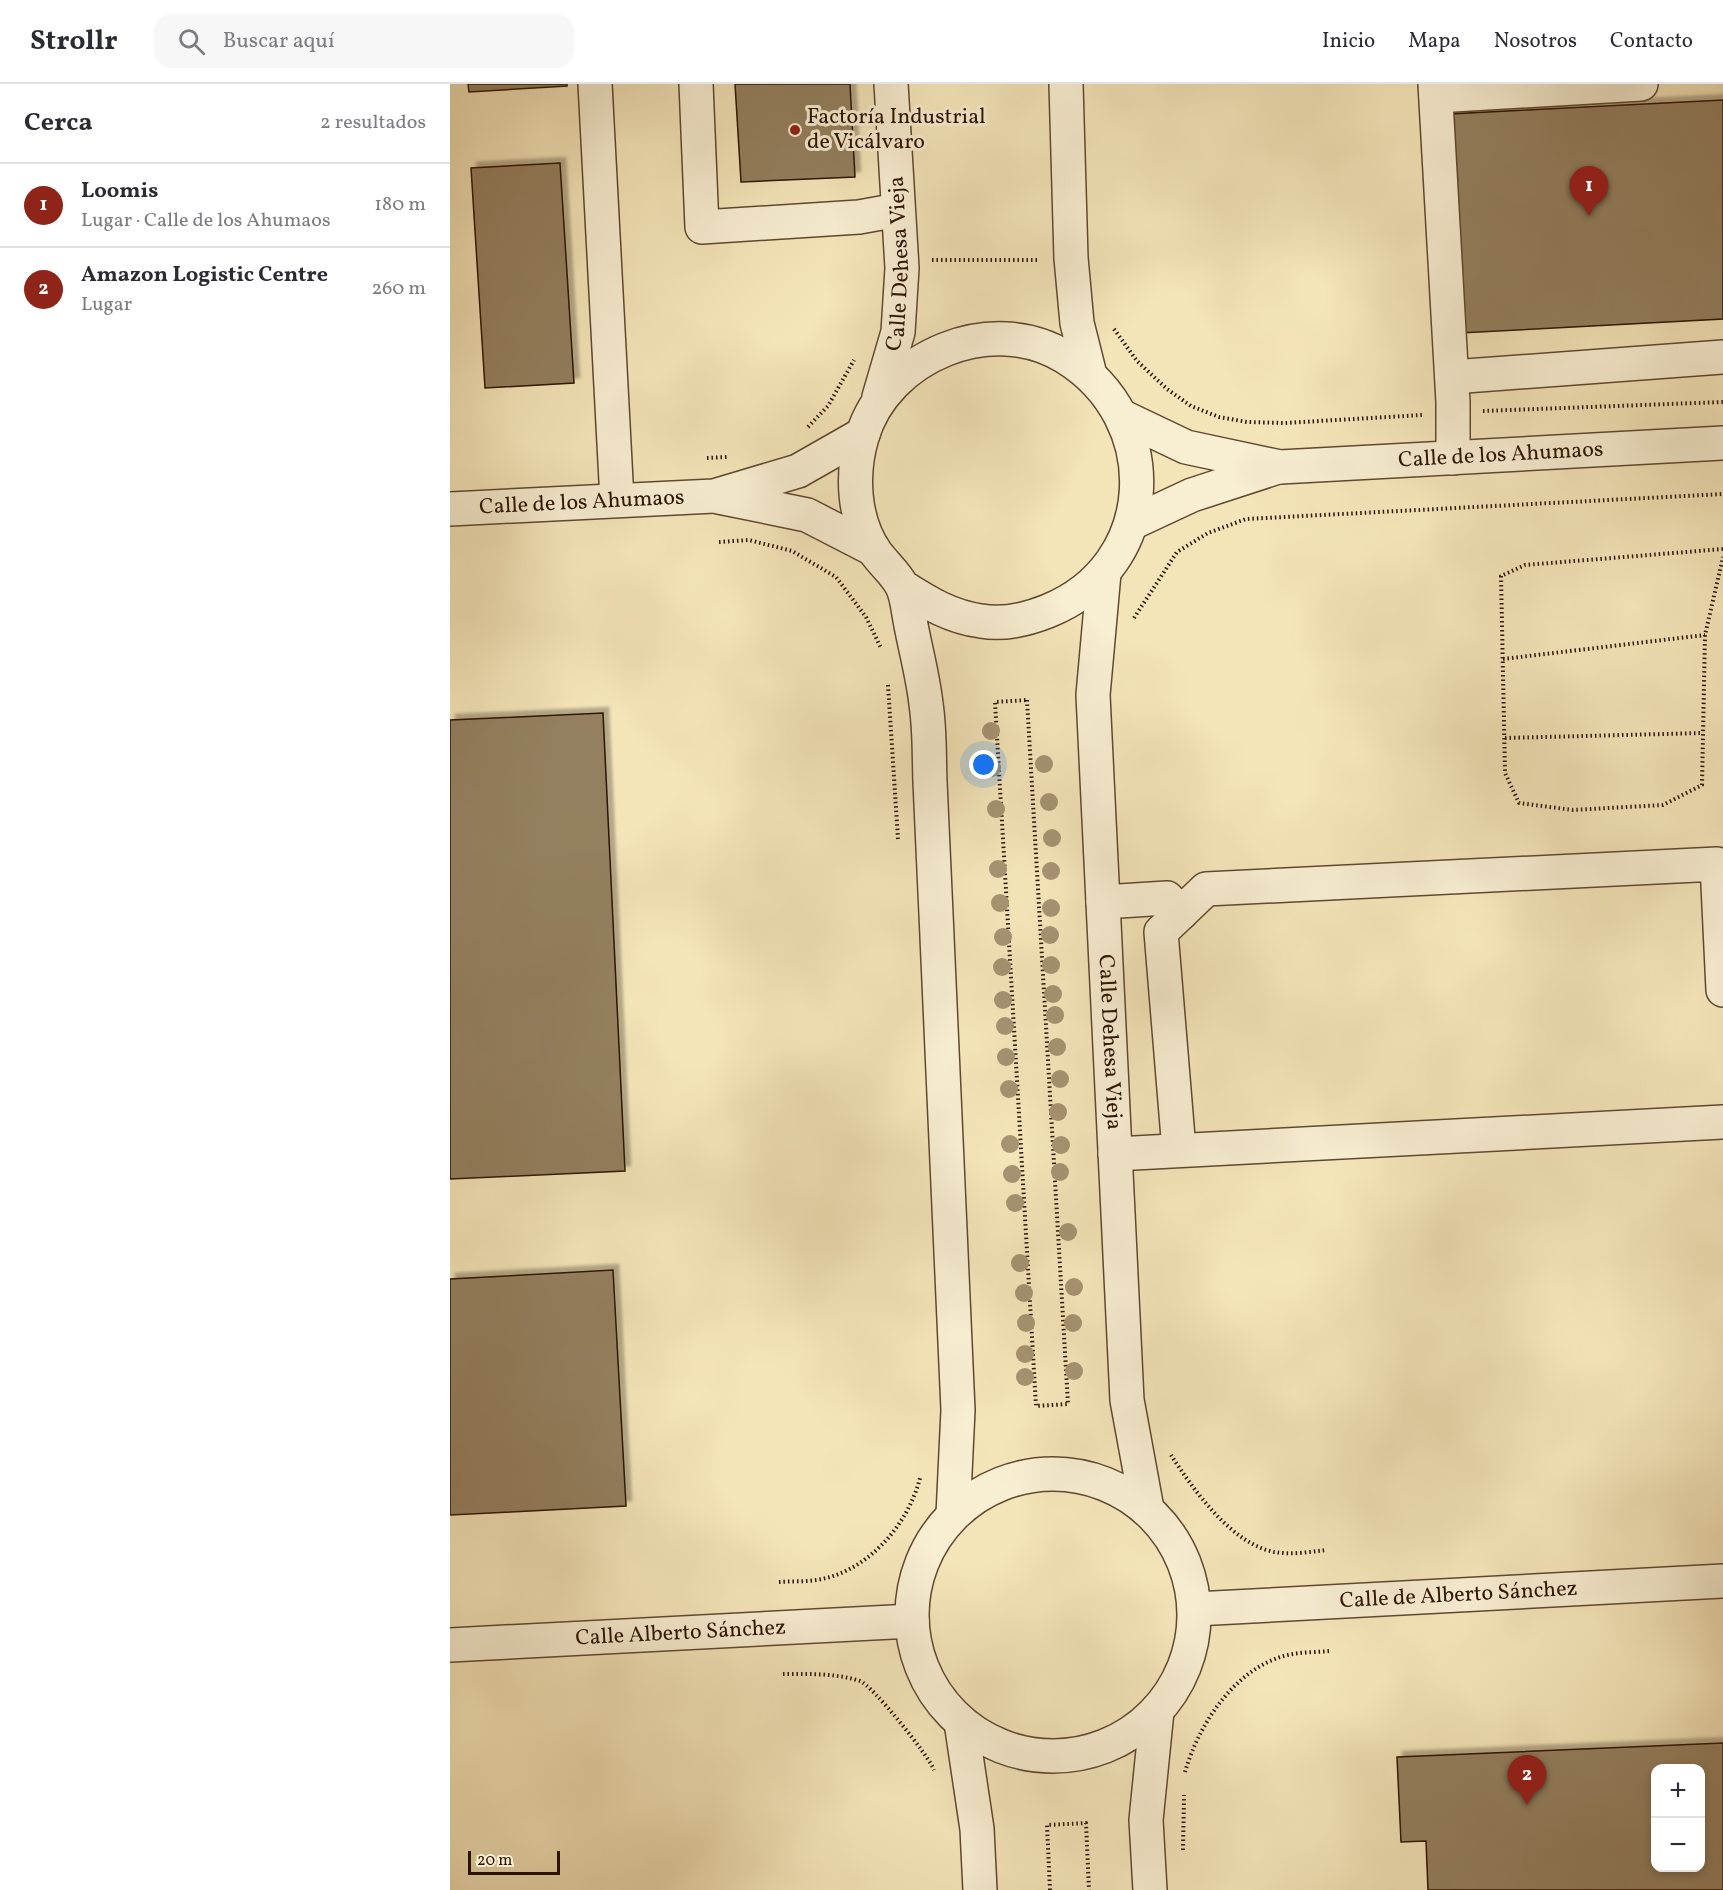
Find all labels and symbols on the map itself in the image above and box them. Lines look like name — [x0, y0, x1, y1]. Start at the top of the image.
place label: Factoría Industrial de Vicálvaro — [807, 102, 986, 158]
marker: Factoría Industrial de Vicálvaro — [788, 123, 802, 137]
pin: 1 — [1570, 166, 1608, 216]
street label: Calle Dehesa Vieja — [878, 175, 918, 355]
street label: Calle de los Ahumaos — [1397, 434, 1604, 476]
street label: Calle de los Ahumaos — [479, 482, 685, 523]
your location — [969, 750, 998, 779]
street label: Calle Dehesa Vieja — [1090, 954, 1129, 1131]
street label: Calle de Alberto Sánchez — [1339, 1573, 1578, 1617]
street label: Calle Alberto Sánchez — [575, 1612, 787, 1654]
pin: 2 — [1508, 1756, 1546, 1805]
scale bar — [468, 1848, 560, 1876]

